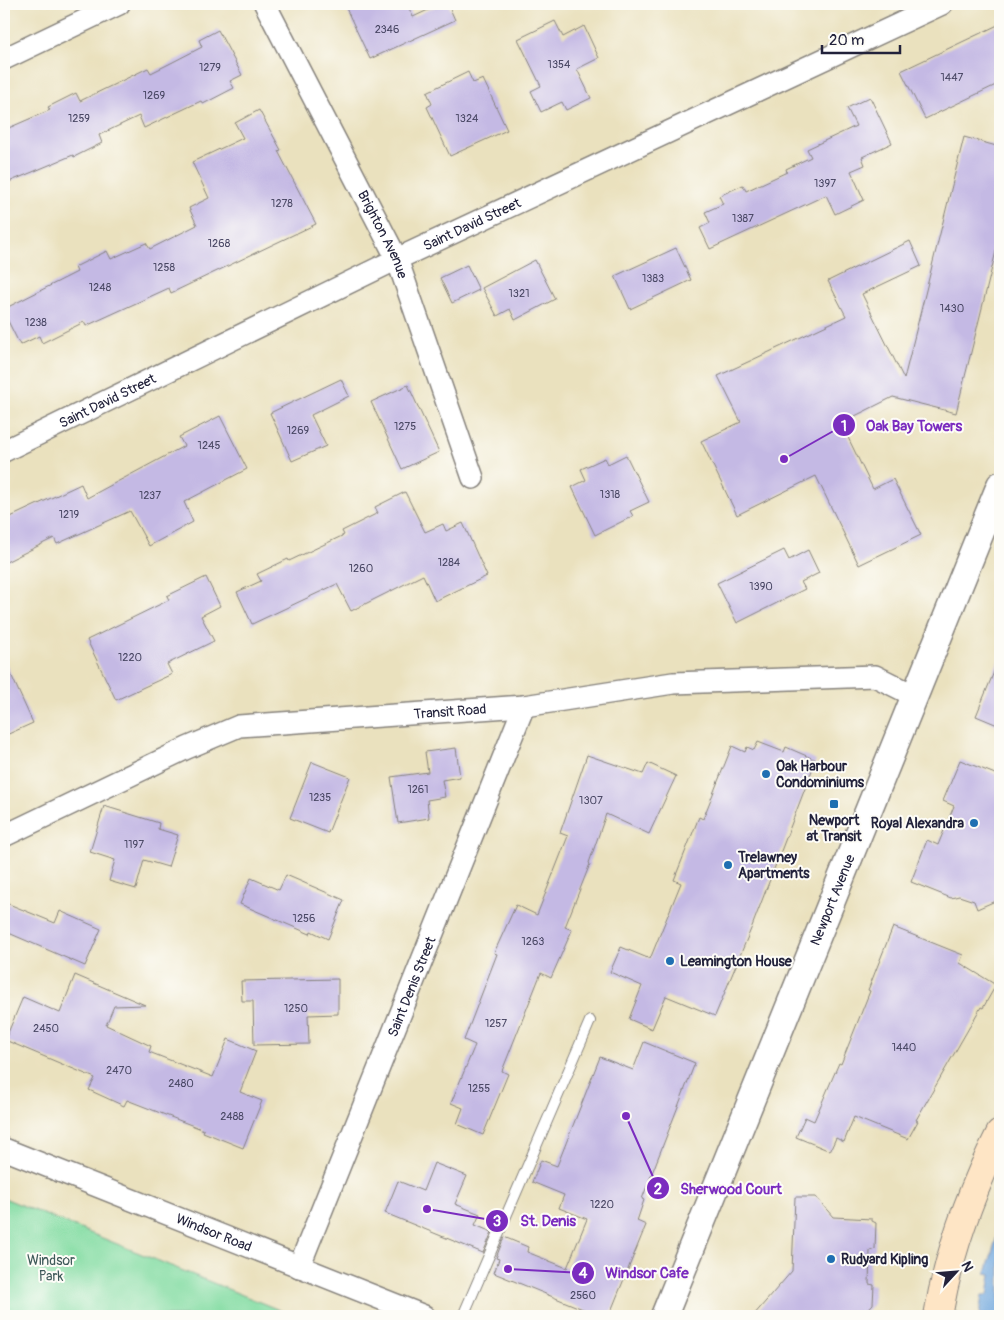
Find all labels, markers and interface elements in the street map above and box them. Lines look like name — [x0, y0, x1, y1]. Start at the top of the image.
scale bar — [822, 22, 899, 54]
house number: 2346 — [375, 23, 399, 36]
text: 20 m — [829, 31, 864, 50]
house number: 1354 — [548, 58, 571, 71]
house number: 1279 — [199, 61, 221, 74]
house number: 1447 — [941, 71, 964, 84]
house number: 1269 — [143, 89, 166, 102]
house number: 1259 — [68, 112, 90, 125]
house number: 1324 — [456, 112, 479, 125]
house number: 1397 — [814, 177, 836, 190]
street label: Brighton Avenue — [354, 187, 412, 281]
street label: Saint David Street — [420, 194, 524, 254]
house number: 1278 — [271, 197, 293, 210]
house number: 1387 — [732, 212, 754, 225]
house number: 1268 — [208, 237, 231, 250]
house number: 1258 — [153, 261, 175, 274]
house number: 1383 — [642, 272, 664, 285]
house number: 1248 — [89, 281, 112, 294]
house number: 1321 — [509, 287, 529, 300]
house number: 1430 — [940, 302, 964, 315]
house number: 1238 — [25, 316, 47, 329]
street label: Saint David Street — [56, 370, 159, 431]
callout: Oak Bay Towers — [831, 410, 972, 440]
text: 1 — [841, 417, 847, 436]
text: Oak Bay Towers — [866, 417, 962, 436]
house number: 1275 — [394, 420, 416, 433]
house number: 1269 — [287, 424, 310, 437]
house number: 1245 — [198, 439, 220, 452]
house number: 1318 — [600, 488, 621, 501]
house number: 1237 — [139, 489, 161, 502]
house number: 1219 — [59, 508, 80, 521]
house number: 1284 — [438, 556, 461, 569]
house number: 1260 — [349, 562, 373, 575]
house number: 1390 — [749, 580, 773, 593]
house number: 1220 — [118, 651, 142, 664]
street label: Transit Road — [413, 700, 487, 722]
place label: Oak Harbour Condominiums — [776, 758, 865, 791]
marker: Oak Harbour Condominiums — [760, 768, 772, 780]
house number: 1261 — [407, 783, 429, 796]
house number: 1235 — [309, 791, 331, 804]
house number: 1307 — [579, 794, 603, 807]
marker: Newport at Transit — [828, 798, 840, 810]
place label: Newport at Transit — [806, 812, 862, 845]
place label: Royal Alexandra — [871, 815, 964, 832]
marker: Royal Alexandra — [968, 817, 980, 829]
house number: 1197 — [124, 838, 144, 851]
place label: Trelawney Apartments — [737, 849, 810, 882]
street label: Newport Avenue — [806, 852, 858, 948]
marker: Trelawney Apartments — [722, 859, 734, 871]
house number: 1256 — [293, 912, 315, 925]
street label: Saint Denis Street — [384, 934, 439, 1039]
house number: 1263 — [522, 935, 545, 948]
place label: Leamington House — [680, 953, 793, 970]
marker: Leamington House — [664, 955, 676, 967]
house number: 1250 — [284, 1002, 308, 1015]
house number: 1257 — [485, 1017, 507, 1030]
house number: 2450 — [33, 1022, 59, 1035]
house number: 1440 — [892, 1041, 916, 1054]
house number: 2470 — [106, 1064, 132, 1077]
house number: 2480 — [168, 1077, 194, 1090]
house number: 1255 — [468, 1082, 490, 1095]
house number: 2488 — [220, 1110, 244, 1123]
callout: Sherwood Court — [646, 1173, 792, 1203]
text: 2 — [654, 1180, 662, 1199]
text: Sherwood Court — [680, 1180, 783, 1199]
house number: 1220 — [590, 1198, 614, 1211]
callout: St. Denis — [485, 1206, 585, 1236]
street label: Windsor Road — [174, 1210, 254, 1255]
text: 3 — [493, 1212, 501, 1231]
text: St. Denis — [520, 1212, 576, 1231]
north arrow — [932, 1248, 982, 1298]
place label: Rudyard Kipling — [841, 1251, 928, 1268]
park label: Windsor Park — [27, 1252, 75, 1285]
marker: Rudyard Kipling — [825, 1253, 837, 1265]
callout: Windsor Cafe — [571, 1258, 699, 1288]
text: N — [958, 1259, 977, 1275]
text: 4 — [579, 1264, 588, 1283]
text: Windsor Cafe — [605, 1264, 689, 1283]
house number: 2560 — [570, 1289, 596, 1302]

